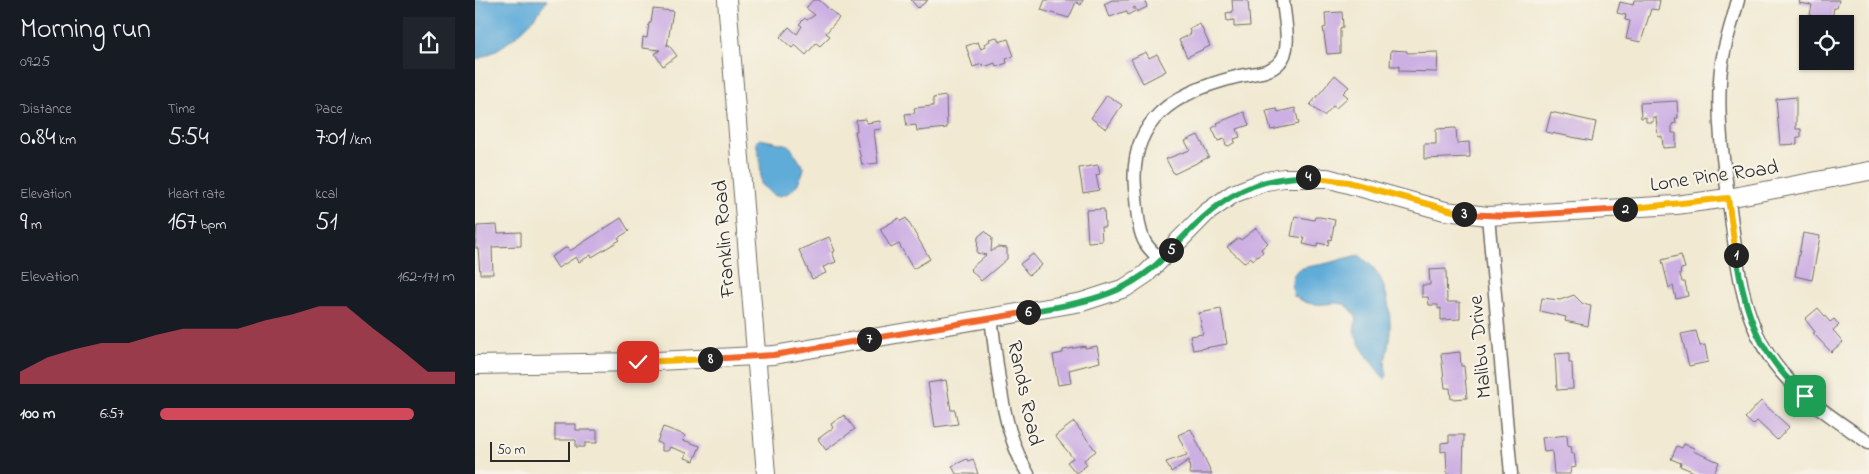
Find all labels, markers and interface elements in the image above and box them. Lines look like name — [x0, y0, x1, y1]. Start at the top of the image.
text: Morning run — [20, 10, 151, 51]
map controls — [1799, 15, 1854, 70]
button: locate — [1799, 15, 1854, 70]
button: share — [403, 17, 455, 69]
text: 09:25 — [20, 50, 50, 74]
text: Distance — [20, 99, 72, 120]
text: Time — [168, 99, 195, 120]
text: Pace — [315, 99, 343, 120]
text: 0.84 — [20, 120, 56, 156]
text: 5:54 — [168, 120, 209, 156]
text: 7:01 — [315, 120, 347, 156]
text: km — [56, 130, 76, 151]
text: /km — [347, 130, 371, 151]
street label: Lone Pine Road — [1648, 153, 1780, 201]
pin: 4 — [1295, 164, 1321, 190]
text: 4 — [1306, 167, 1311, 188]
street label: Franklin Road — [706, 179, 744, 300]
text: Elevation — [20, 184, 71, 205]
text: Heart rate — [168, 184, 225, 205]
text: kcal — [315, 184, 338, 205]
pin: 2 — [1613, 196, 1637, 222]
text: 2 — [1622, 199, 1629, 220]
pin: 3 — [1451, 202, 1477, 226]
text: 3 — [1462, 204, 1467, 225]
text: 9 — [20, 205, 28, 241]
text: 167 — [168, 205, 197, 241]
text: 51 — [315, 205, 338, 241]
text: m — [28, 215, 42, 236]
text: bpm — [197, 215, 226, 236]
pin: 5 — [1159, 238, 1183, 262]
text: 5 — [1167, 240, 1176, 261]
pin: 1 — [1723, 242, 1749, 268]
text: 1 — [1734, 245, 1739, 266]
text: Elevation — [20, 265, 79, 289]
text: 162–171 m — [397, 265, 455, 289]
street label: Malibu Drive — [1461, 293, 1500, 400]
pin: 6 — [1015, 300, 1041, 324]
text: 6 — [1025, 302, 1032, 323]
pin: 7 — [857, 326, 881, 352]
text: 7 — [867, 329, 872, 350]
street label: Rands Road — [998, 338, 1050, 449]
pin — [617, 341, 659, 383]
pin: 8 — [697, 346, 723, 372]
icon: check — [624, 348, 652, 376]
text: 8 — [708, 349, 713, 370]
pin — [1784, 375, 1826, 417]
icon: arrive — [1791, 382, 1819, 410]
text: 100 m — [20, 402, 55, 426]
text: 6:57 — [100, 402, 124, 426]
scale bar — [490, 439, 570, 462]
text: 50 m — [497, 440, 525, 461]

